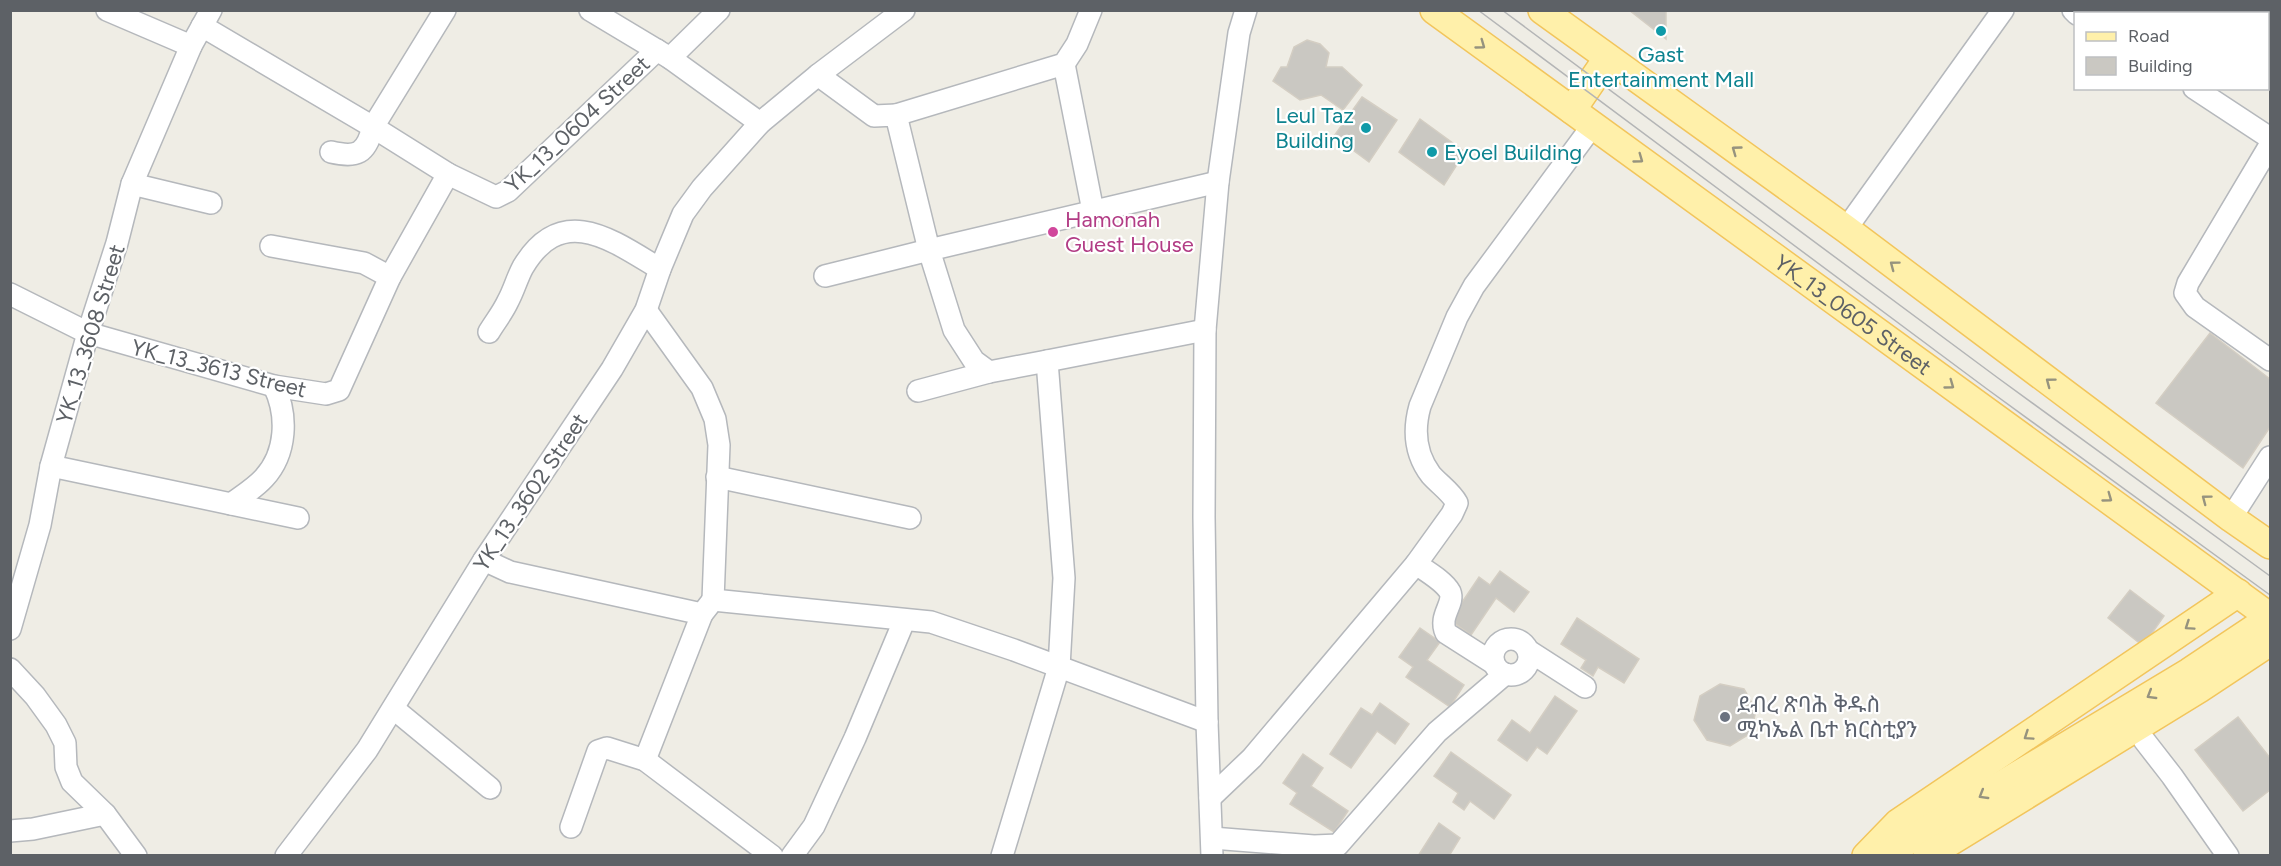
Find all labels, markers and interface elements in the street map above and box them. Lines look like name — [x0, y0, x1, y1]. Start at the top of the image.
legend — [2074, 12, 2269, 90]
marker: Gast Entertainment Mall — [1654, 24, 1668, 38]
text: Road — [2128, 25, 2169, 47]
one-way arrow — [1475, 38, 1486, 49]
place label: Gast Entertainment Mall — [1568, 41, 1754, 93]
street label: YK_13_0604 Street — [499, 50, 655, 198]
text: Building — [2128, 55, 2193, 77]
place label: Leul Taz Building — [1275, 102, 1354, 154]
marker: Leul Taz Building — [1359, 121, 1373, 135]
place label: Eyoel Building — [1444, 139, 1582, 166]
marker: Eyoel Building — [1425, 145, 1439, 159]
one-way arrow — [1731, 146, 1742, 157]
one-way arrow — [1633, 152, 1644, 163]
place label: Hamonah Guest House — [1065, 206, 1194, 258]
marker: Hamonah Guest House — [1046, 225, 1060, 239]
street label: YK_13_3608 Street — [50, 241, 131, 427]
street label: YK_13_0605 Street — [1769, 249, 1937, 381]
one-way arrow — [1889, 261, 1900, 272]
street label: YK_13_3613 Street — [129, 334, 309, 403]
one-way arrow — [1944, 378, 1955, 389]
one-way arrow — [2045, 378, 2056, 389]
street label: YK_13_3602 Street — [468, 408, 593, 576]
one-way arrow — [2102, 491, 2113, 502]
one-way arrow — [2201, 495, 2212, 506]
one-way arrow — [2185, 619, 2196, 630]
one-way arrow — [2146, 688, 2157, 699]
place label: ደብረ ጽባሕ ቅዱስ ሚካኤል ቤተ ክርስቲያን — [1737, 691, 1918, 743]
marker: ደብረ ጽባሕ ቅዱስ ሚካኤል ቤተ ክርስቲያን — [1718, 710, 1732, 724]
one-way arrow — [2023, 728, 2034, 739]
one-way arrow — [1979, 787, 1989, 799]

